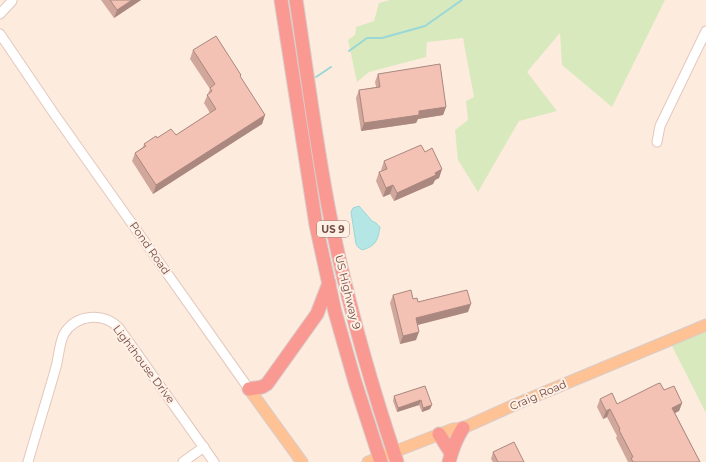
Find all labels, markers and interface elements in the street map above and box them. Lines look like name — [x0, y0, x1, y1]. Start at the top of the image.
street label: Pond Road — [127, 219, 173, 277]
road number: US 9 — [317, 221, 349, 237]
street label: US Highway 9 — [332, 253, 364, 331]
street label: Lighthouse Drive — [110, 322, 178, 406]
street label: Craig Road — [507, 377, 569, 413]

